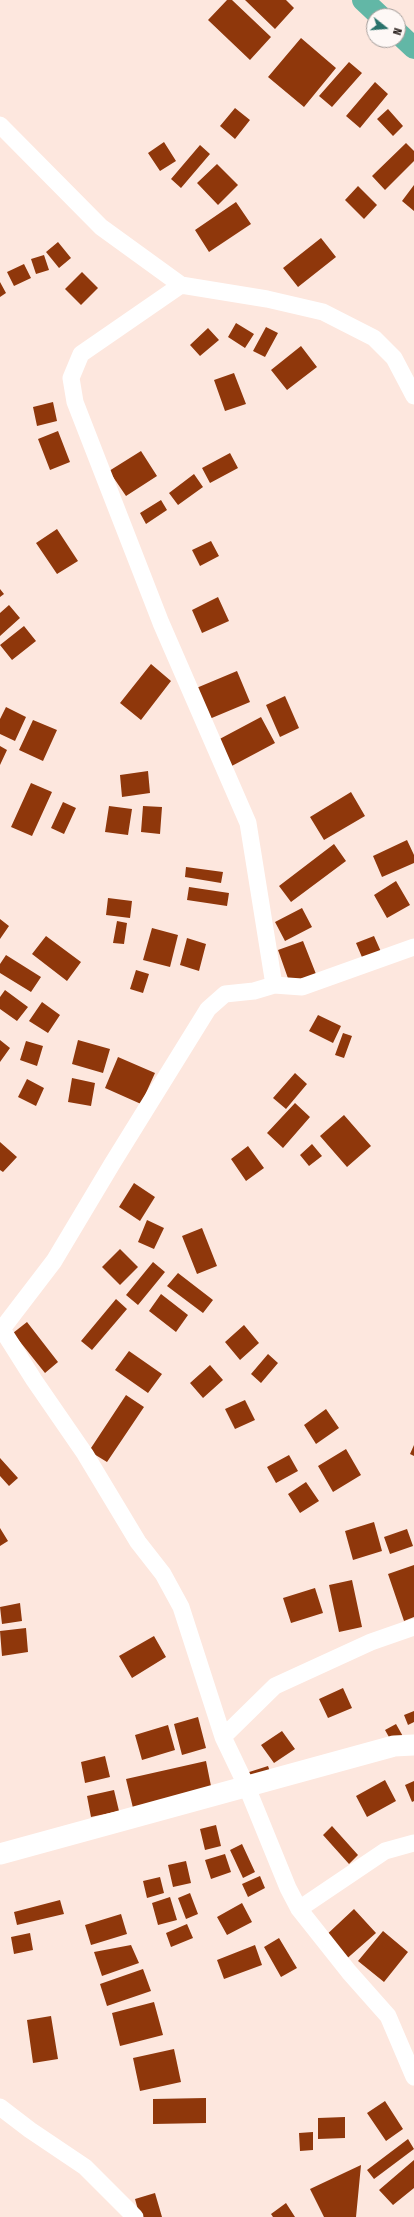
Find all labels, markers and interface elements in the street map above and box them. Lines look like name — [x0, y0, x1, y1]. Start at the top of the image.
north arrow — [366, 8, 406, 48]
text: N — [390, 26, 404, 36]

